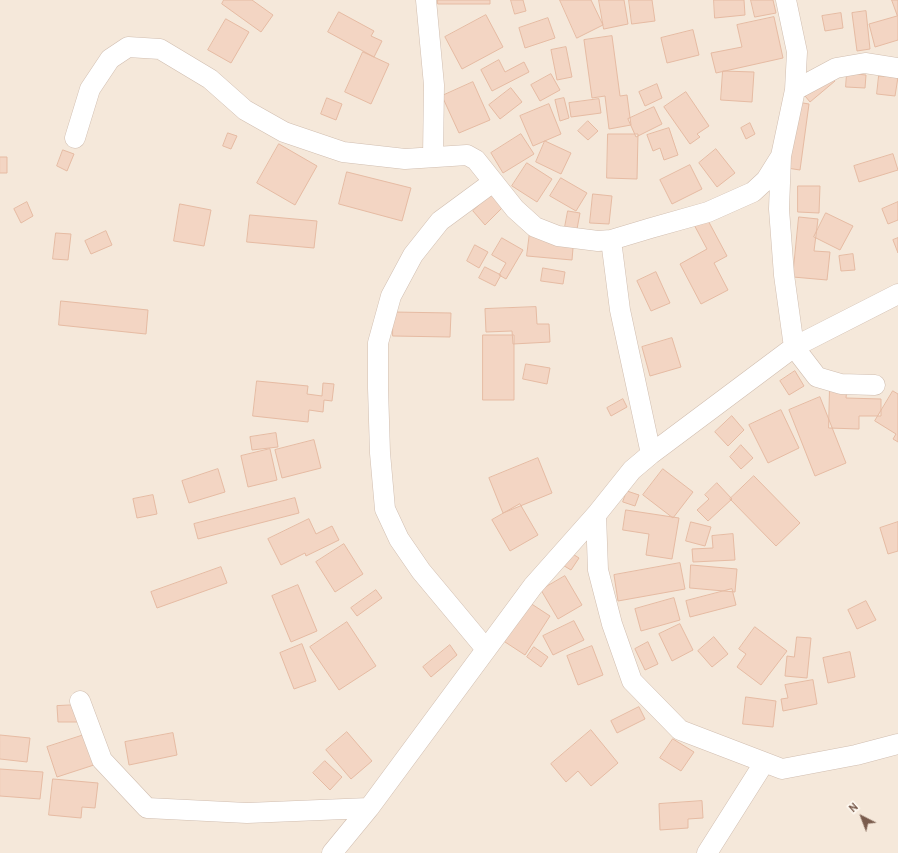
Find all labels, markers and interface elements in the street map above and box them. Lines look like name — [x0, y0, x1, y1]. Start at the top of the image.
north arrow — [842, 797, 882, 837]
text: N — [846, 800, 862, 816]

